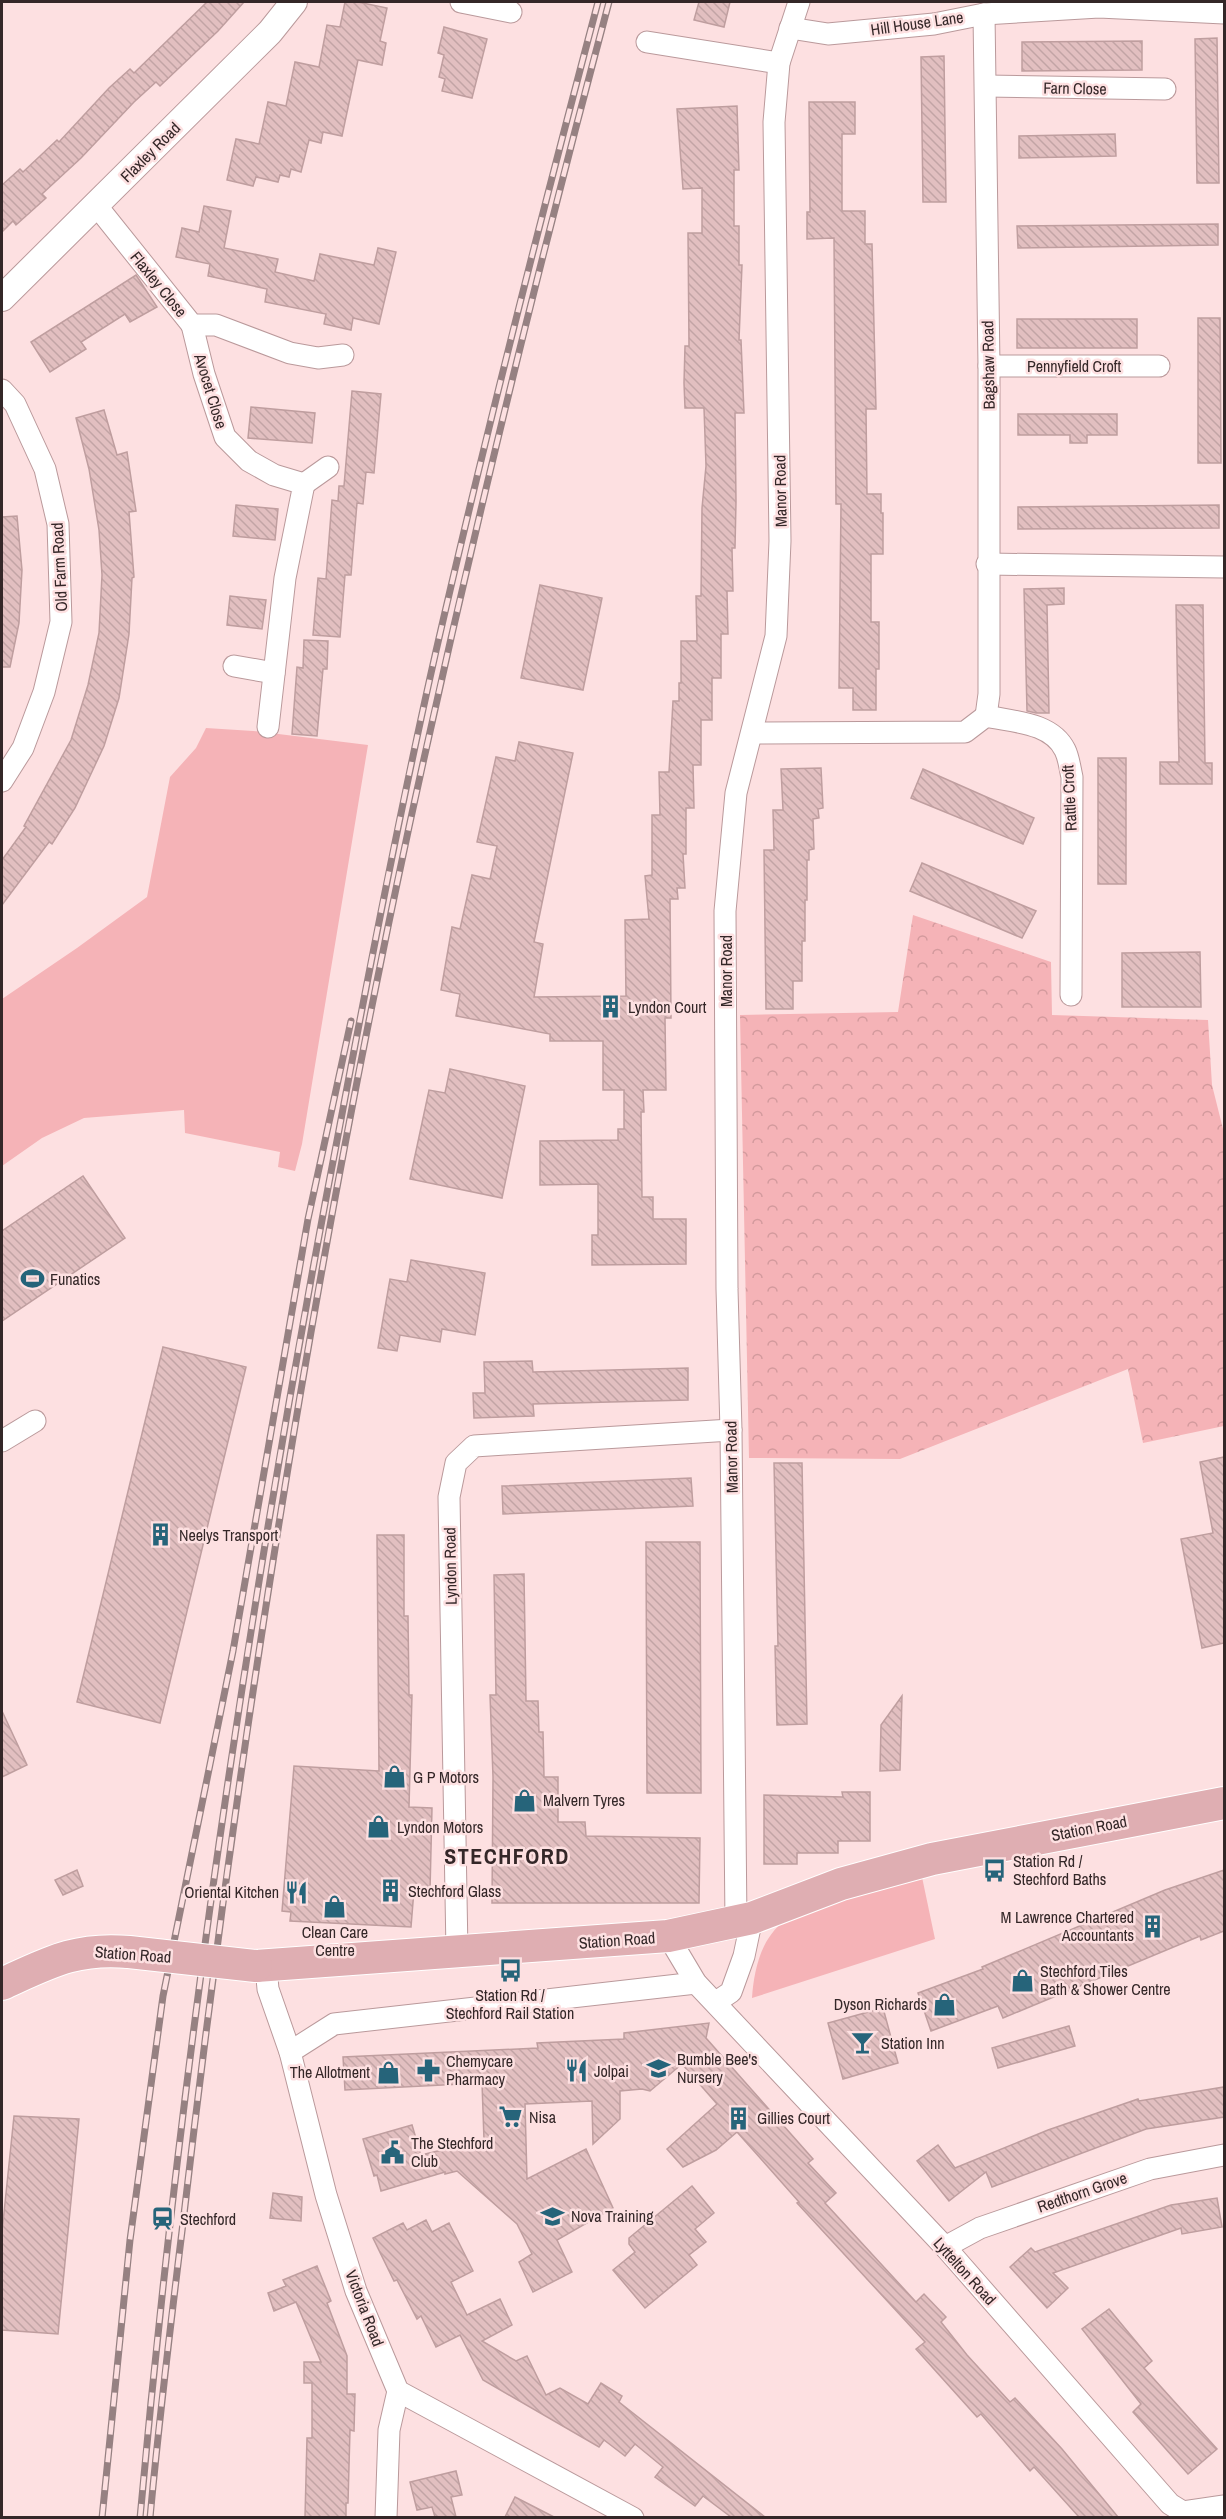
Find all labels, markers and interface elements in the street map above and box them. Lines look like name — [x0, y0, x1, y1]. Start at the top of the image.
street label: Hill House Lane — [869, 6, 965, 40]
street label: Farn Close — [1043, 76, 1107, 100]
street label: Flaxley Road — [115, 117, 185, 187]
street label: Flaxley Close — [126, 246, 192, 322]
street label: Bagshaw Road — [976, 320, 1000, 410]
street label: Avocet Close — [189, 350, 233, 431]
street label: Pennyfield Croft — [1027, 355, 1121, 377]
street label: Manor Road — [768, 455, 792, 527]
street label: Old Farm Road — [46, 522, 72, 612]
street label: Rattle Croft — [1056, 764, 1082, 832]
street label: Manor Road — [715, 935, 737, 1007]
building icon: Lyndon Court — [597, 994, 623, 1020]
place label: Lyndon Court — [628, 996, 707, 1018]
sports icon: Funatics — [19, 1266, 45, 1292]
place label: Funatics — [50, 1268, 100, 1290]
street label: Manor Road — [719, 1421, 743, 1493]
building icon: Neelys Transport — [148, 1522, 174, 1548]
place label: Neelys Transport — [179, 1524, 279, 1546]
street label: Lyndon Road — [438, 1527, 462, 1605]
shop icon: G P Motors — [382, 1764, 408, 1790]
place label: G P Motors — [413, 1766, 479, 1788]
shop icon: Malvern Tyres — [512, 1787, 538, 1813]
place label: Malvern Tyres — [543, 1789, 625, 1811]
street label: Station Road — [1049, 1810, 1129, 1846]
shop icon: Lyndon Motors — [366, 1814, 392, 1840]
place label: Lyndon Motors — [397, 1816, 483, 1838]
district label: STECHFORD — [444, 1841, 570, 1871]
place label: Station Rd / Stechford Baths — [1013, 1850, 1106, 1890]
bus stop icon: Station Rd / Stechford Baths — [982, 1857, 1008, 1883]
building icon: Stechford Glass — [377, 1878, 403, 1904]
restaurant icon: Oriental Kitchen — [284, 1879, 310, 1905]
place label: Stechford Glass — [408, 1880, 501, 1902]
place label: Oriental Kitchen — [184, 1881, 279, 1903]
shop icon: Clean Care Centre — [322, 1894, 348, 1920]
place label: M Lawrence Chartered Accountants — [1001, 1906, 1134, 1946]
building icon: M Lawrence Chartered Accountants — [1139, 1913, 1165, 1939]
place label: Clean Care Centre — [302, 1921, 368, 1961]
street label: Station Road — [578, 1926, 656, 1954]
street label: Station Road — [94, 1940, 172, 1968]
bus stop icon: Station Rd / Stechford Rail Station — [497, 1957, 523, 1983]
place label: Stechford Tiles Bath & Shower Centre — [1040, 1960, 1171, 2000]
shop icon: Stechford Tiles Bath & Shower Centre — [1009, 1967, 1035, 1993]
place label: Station Rd / Stechford Rail Station — [446, 1984, 574, 2024]
shop icon: Dyson Richards — [932, 1991, 958, 2017]
place label: Dyson Richards — [834, 1993, 927, 2015]
bar icon: Station Inn — [850, 2030, 876, 2056]
place label: Station Inn — [881, 2032, 944, 2054]
place label: Bumble Bee's Nursery — [677, 2048, 758, 2088]
place label: Chemycare Pharmacy — [446, 2050, 513, 2090]
school or university icon: Bumble Bee's Nursery — [646, 2055, 672, 2081]
pharmacy icon: Chemycare Pharmacy — [415, 2057, 441, 2083]
restaurant icon: Jolpai — [563, 2058, 589, 2084]
shop icon: The Allotment — [375, 2059, 401, 2085]
place label: Jolpai — [594, 2060, 629, 2082]
place label: The Allotment — [290, 2061, 370, 2083]
supermarket icon: Nisa — [498, 2104, 524, 2130]
building icon: Gillies Court — [726, 2105, 752, 2131]
place label: Nisa — [529, 2106, 557, 2128]
place label: Gillies Court — [757, 2107, 830, 2129]
place label: The Stechford Club — [411, 2132, 493, 2172]
public building icon: The Stechford Club — [380, 2139, 406, 2165]
street label: Redthorn Grove — [1034, 2166, 1130, 2218]
school or university icon: Nova Training — [540, 2203, 566, 2229]
place label: Nova Training — [571, 2205, 654, 2227]
station icon: Stechford — [149, 2206, 175, 2232]
place label: Stechford — [180, 2208, 236, 2230]
street label: Lyttelton Road — [929, 2232, 1001, 2310]
street label: Victoria Road — [340, 2267, 390, 2349]

